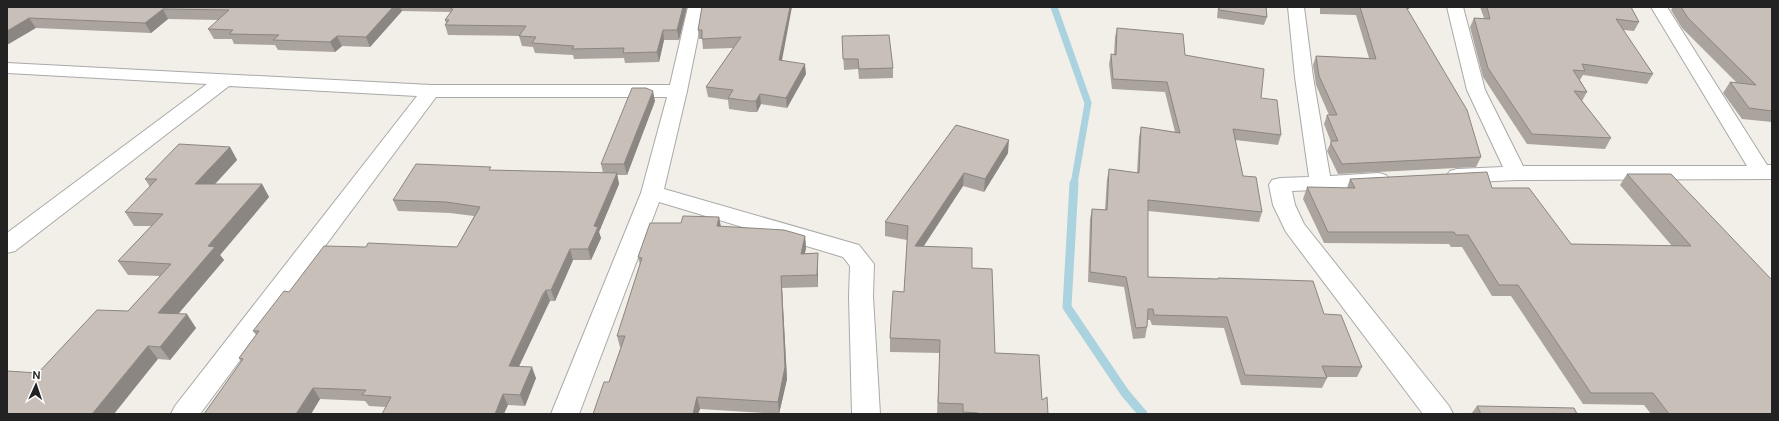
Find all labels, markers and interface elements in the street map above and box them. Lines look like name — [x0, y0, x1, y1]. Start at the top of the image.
north arrow — [16, 365, 56, 405]
text: N — [32, 368, 41, 382]

